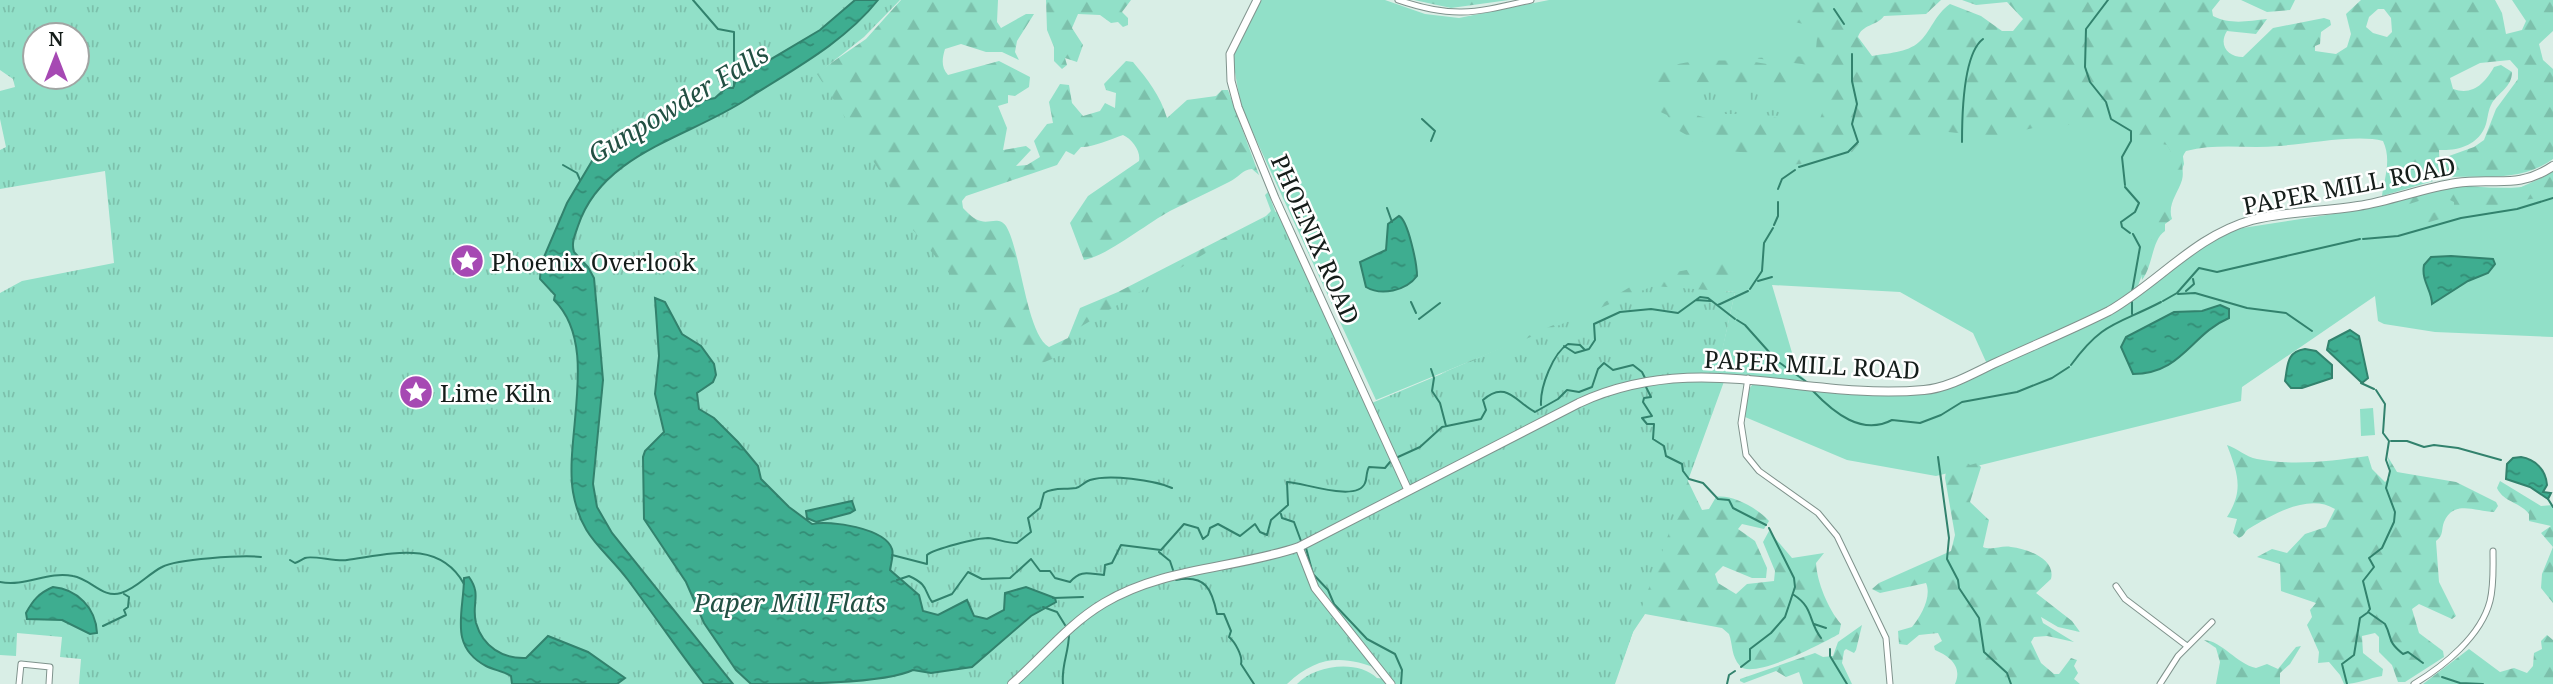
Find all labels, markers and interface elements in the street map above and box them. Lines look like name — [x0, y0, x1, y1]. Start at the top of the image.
north arrow — [21, 21, 91, 91]
text: N — [49, 26, 64, 52]
water label: Gunpowder Falls — [581, 35, 775, 171]
street label: PAPER MILL ROAD — [2240, 148, 2458, 222]
street label: PHOENIX ROAD — [1264, 149, 1368, 329]
place icon: Phoenix Overlook — [448, 242, 486, 280]
place label: Phoenix Overlook — [491, 245, 697, 278]
street label: PAPER MILL ROAD — [1703, 342, 1921, 386]
place icon: Lime Kiln — [397, 373, 435, 411]
place label: Lime Kiln — [440, 376, 552, 409]
water label: Paper Mill Flats — [693, 584, 886, 620]

